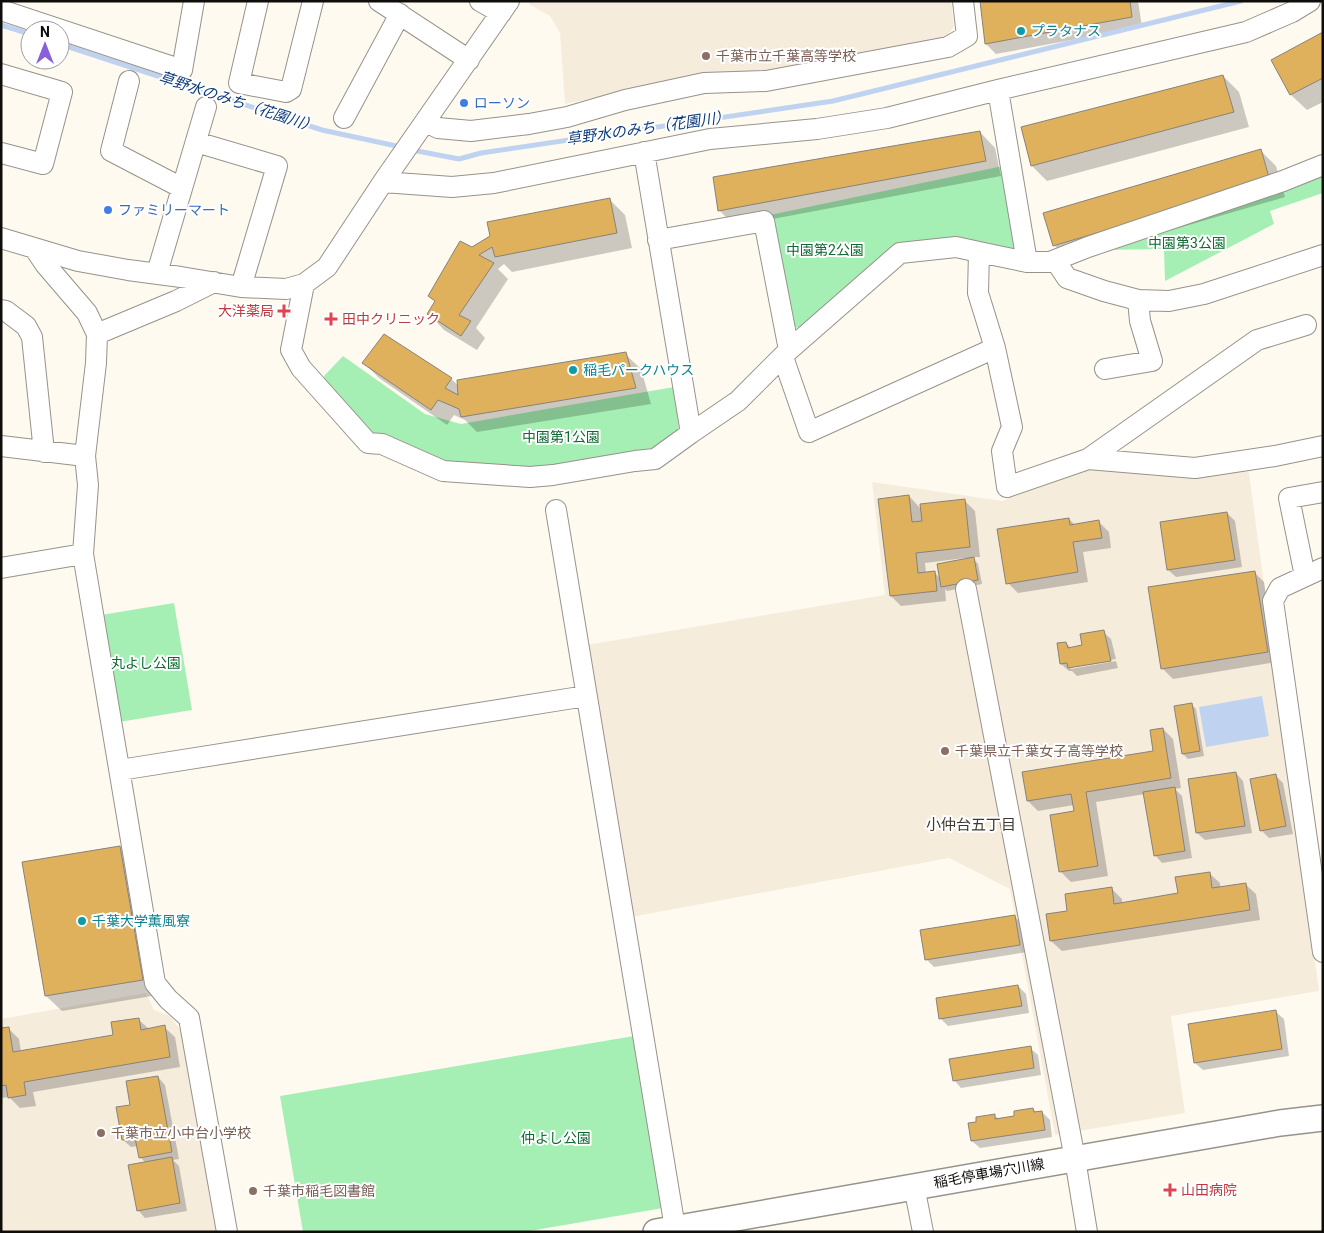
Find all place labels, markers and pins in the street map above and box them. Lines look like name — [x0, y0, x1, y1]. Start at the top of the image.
place label: プラタナス — [1031, 23, 1101, 39]
marker: プラタナス — [1015, 25, 1027, 37]
place label: 千葉市立千葉高等学校 — [716, 48, 856, 64]
marker: 千葉市立千葉高等学校 — [700, 50, 712, 62]
place label: ローソン — [474, 95, 530, 111]
marker: ローソン — [458, 97, 470, 109]
place label: ファミリーマート — [118, 202, 230, 218]
marker: ファミリーマート — [102, 204, 114, 216]
place label: 大洋薬局 — [218, 303, 274, 319]
marker: 大洋薬局 — [278, 305, 290, 317]
place label: 田中クリニック — [342, 311, 440, 327]
marker: 田中クリニック — [324, 312, 338, 326]
place label: 稲毛パークハウス — [583, 362, 694, 378]
marker: 稲毛パークハウス — [567, 364, 579, 376]
place label: 千葉県立千葉女子高等学校 — [955, 743, 1123, 759]
marker: 千葉県立千葉女子高等学校 — [939, 745, 951, 757]
place label: 千葉大学薫風寮 — [92, 913, 190, 929]
marker: 千葉大学薫風寮 — [76, 915, 88, 927]
place label: 千葉市立小中台小学校 — [111, 1125, 251, 1141]
marker: 千葉市立小中台小学校 — [95, 1127, 107, 1139]
place label: 山田病院 — [1181, 1182, 1237, 1198]
place label: 千葉市稲毛図書館 — [263, 1183, 375, 1199]
marker: 山田病院 — [1163, 1183, 1177, 1197]
marker: 千葉市稲毛図書館 — [247, 1185, 259, 1197]

